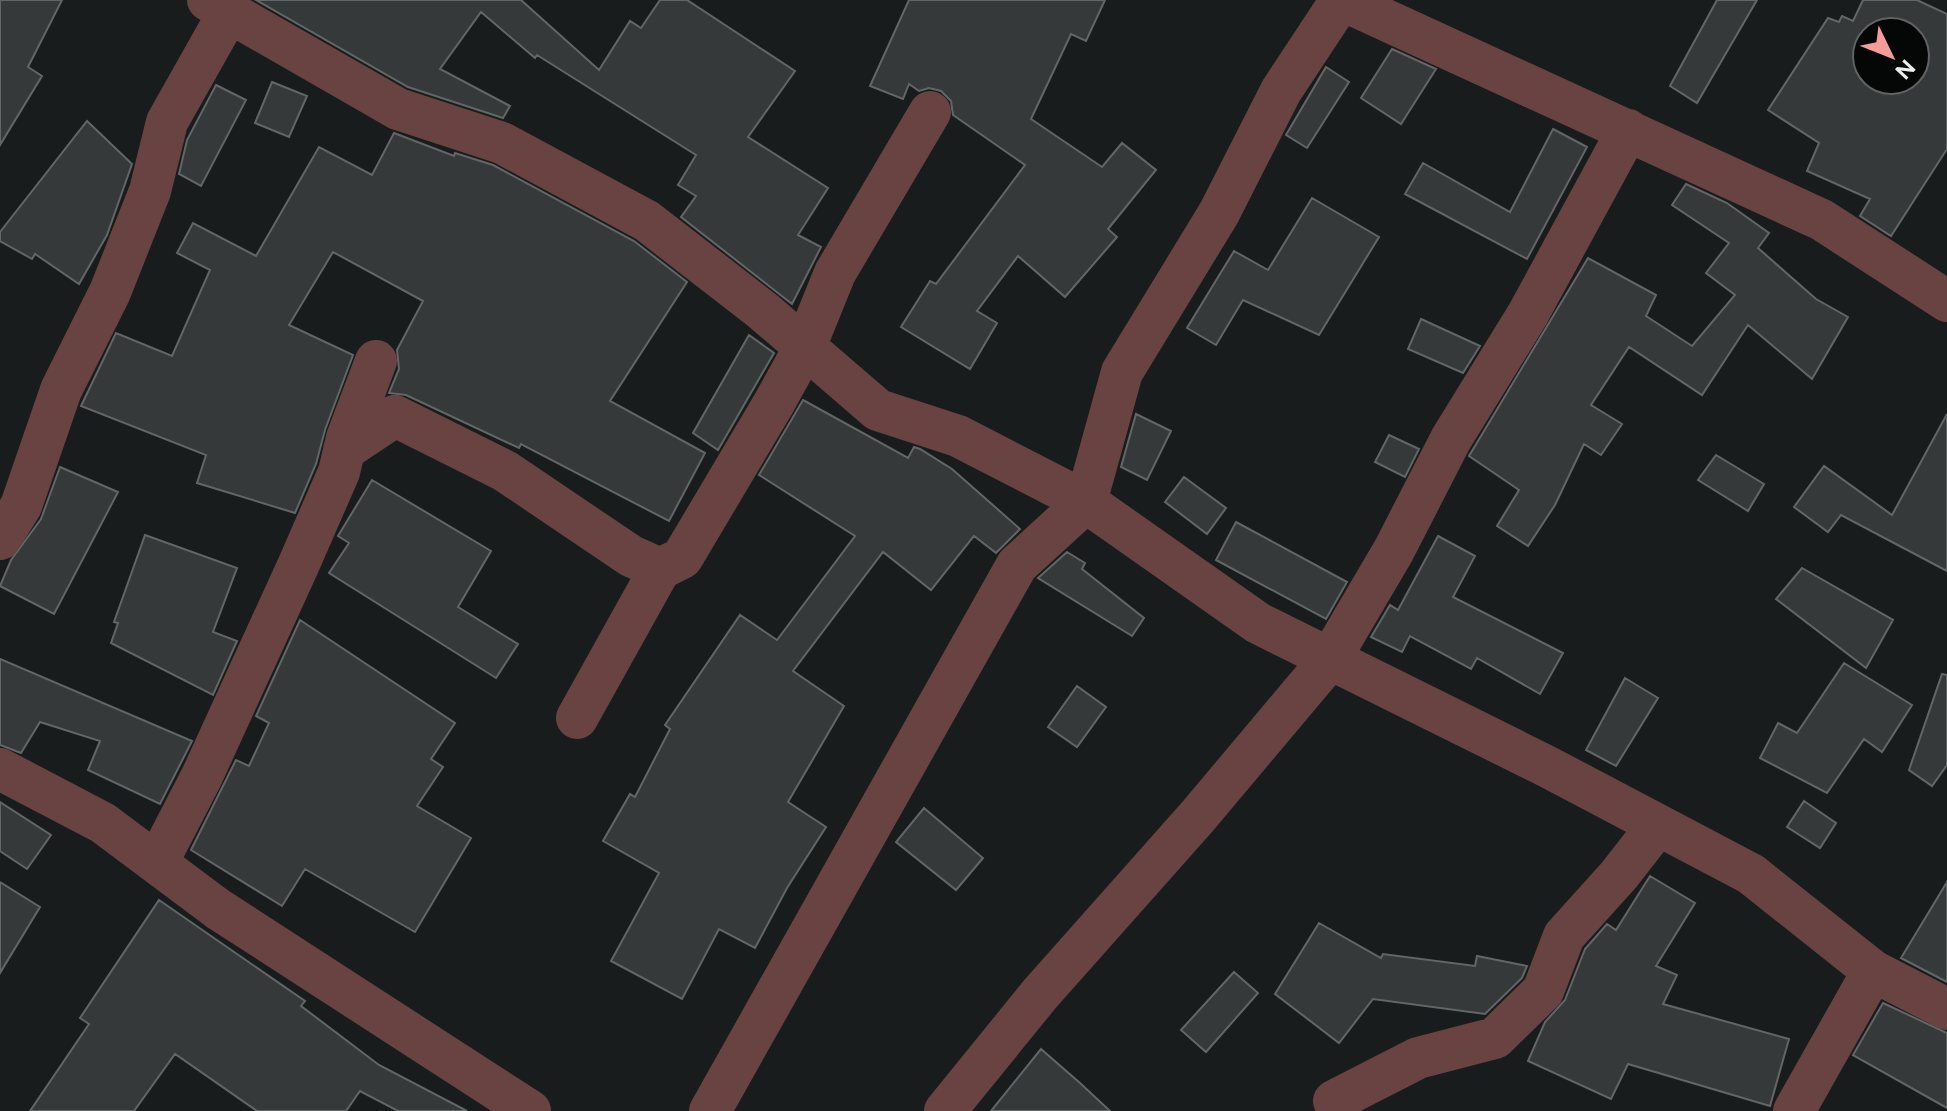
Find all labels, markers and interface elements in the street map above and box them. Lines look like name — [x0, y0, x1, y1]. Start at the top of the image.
north arrow — [1851, 16, 1931, 96]
text: N — [1890, 54, 1921, 85]

